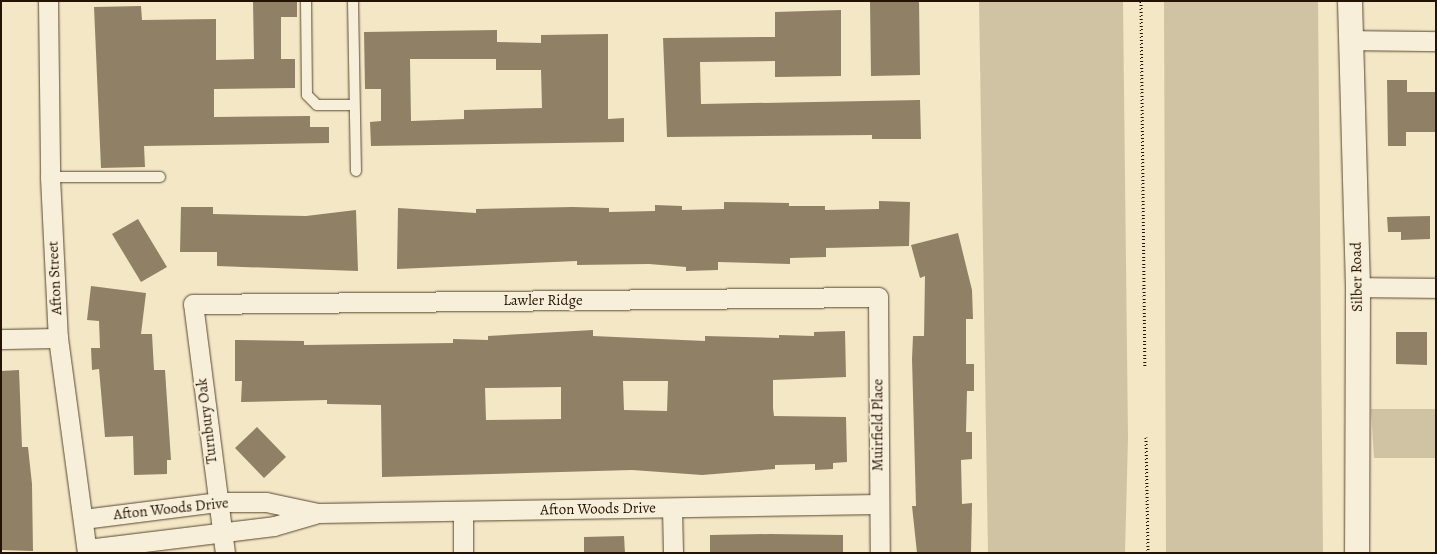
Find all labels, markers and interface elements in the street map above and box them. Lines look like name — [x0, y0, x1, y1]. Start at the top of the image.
street label: Afton Street — [44, 241, 66, 315]
street label: Silber Road — [1347, 242, 1367, 312]
street label: Lawler Ridge — [503, 292, 583, 310]
street label: Turnbury Oak — [193, 377, 221, 465]
street label: Muirfield Place — [869, 379, 887, 471]
street label: Afton Woods Drive — [113, 494, 229, 524]
street label: Afton Woods Drive — [540, 499, 656, 519]

